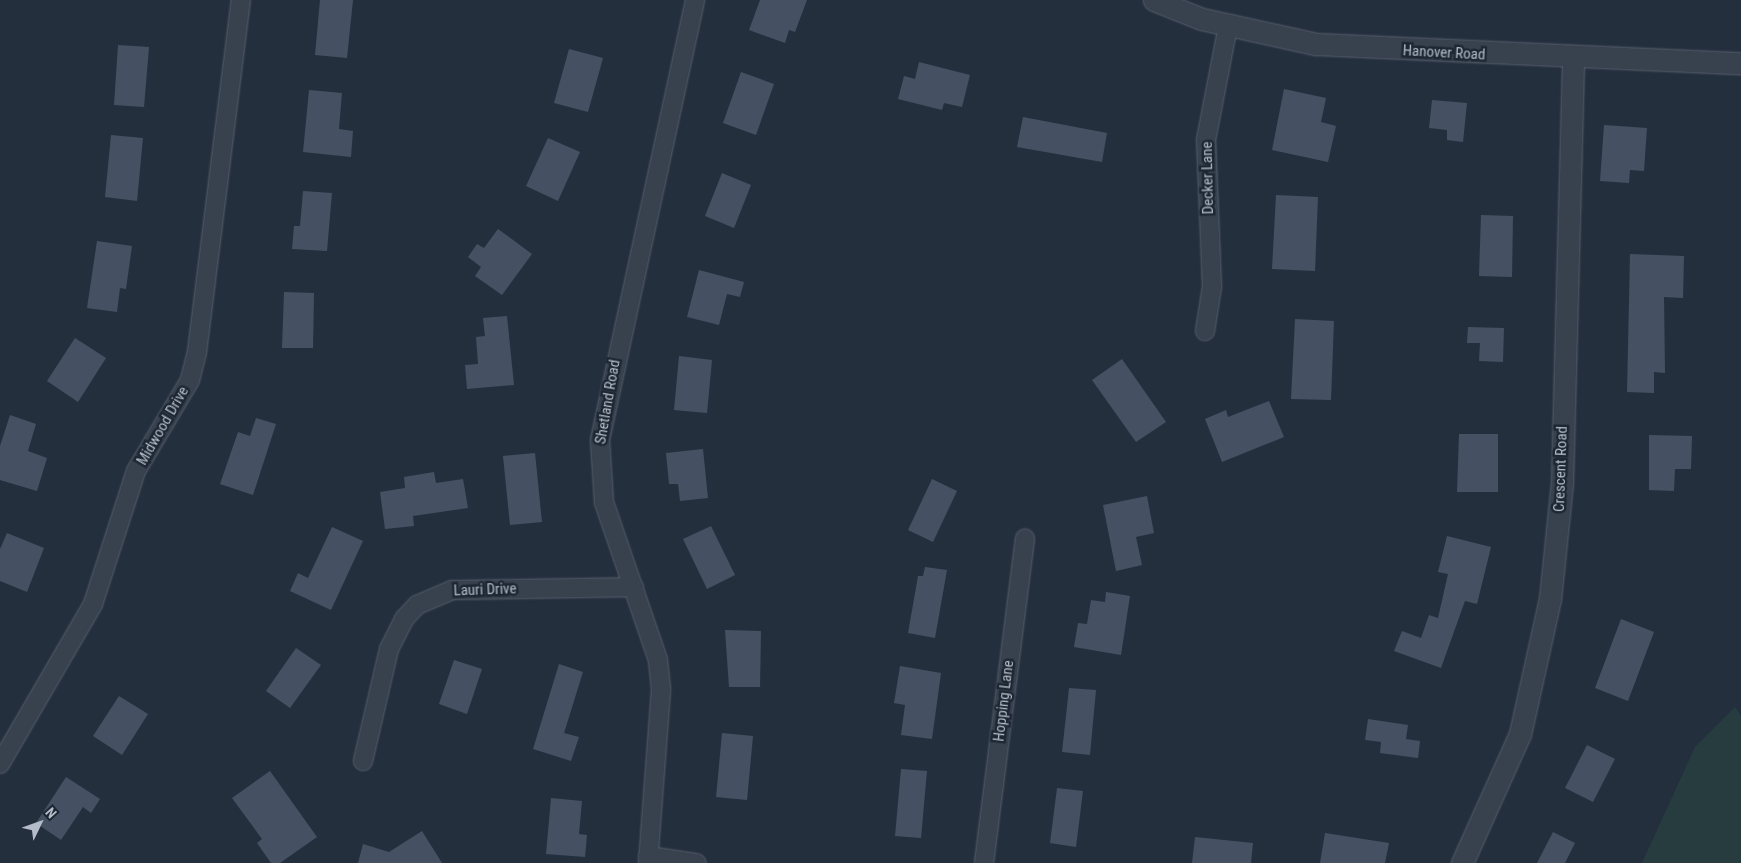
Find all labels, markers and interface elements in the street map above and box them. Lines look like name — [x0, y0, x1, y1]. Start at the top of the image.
street label: Hanover Road — [1402, 42, 1486, 64]
street label: Decker Lane — [1198, 141, 1218, 215]
street label: Shetland Road — [592, 358, 624, 446]
street label: Midwood Drive — [133, 383, 193, 469]
street label: Crescent Road — [1551, 426, 1571, 512]
street label: Lauri Drive — [453, 580, 517, 600]
street label: Hopping Lane — [990, 659, 1018, 743]
north arrow — [15, 798, 65, 848]
text: N — [42, 804, 60, 821]

